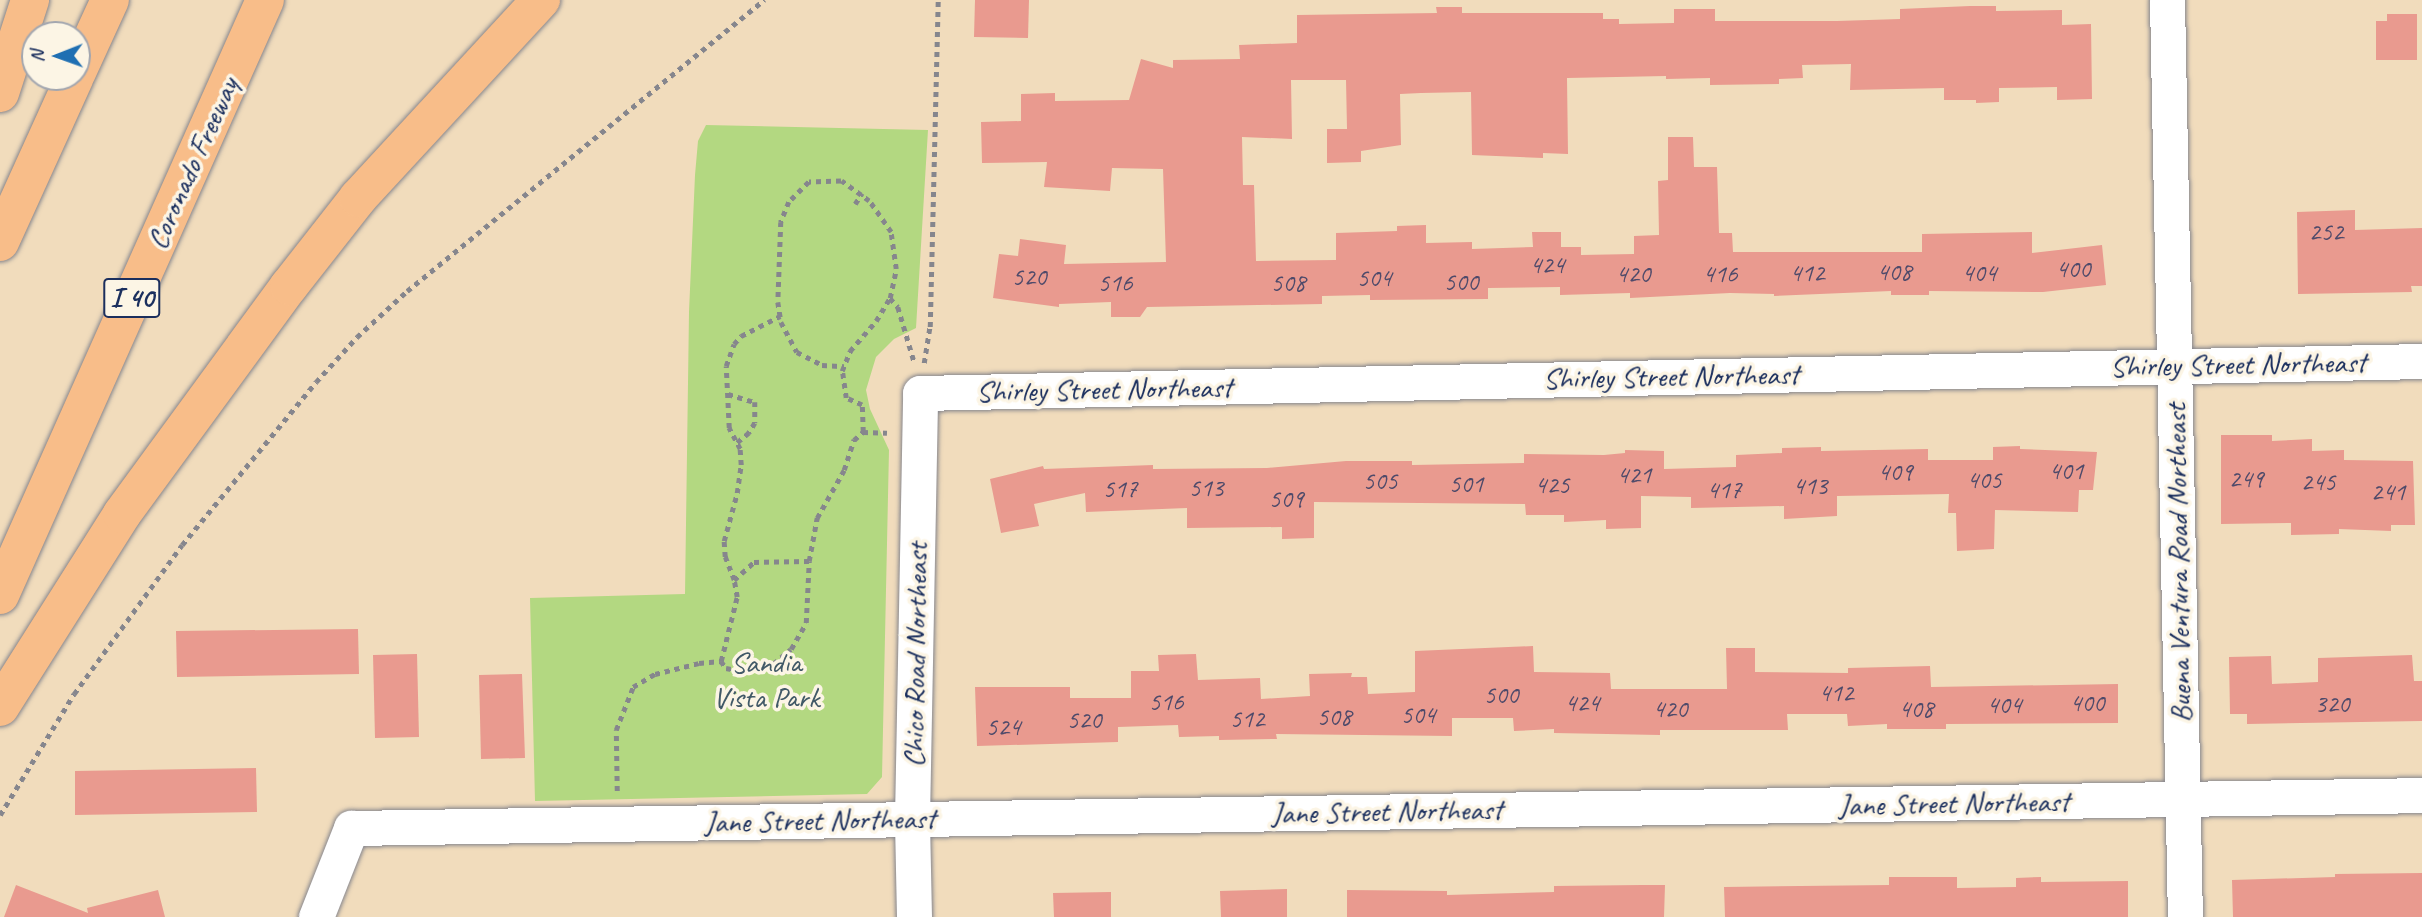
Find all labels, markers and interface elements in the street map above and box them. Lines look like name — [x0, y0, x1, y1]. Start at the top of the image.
north arrow — [21, 21, 91, 91]
text: N — [25, 50, 49, 62]
street label: Coronado Freeway — [138, 72, 246, 254]
house number: 252 — [2308, 216, 2344, 248]
house number: 424 — [1529, 249, 1565, 281]
house number: 400 — [2055, 253, 2091, 285]
house number: 408 — [1876, 256, 1912, 288]
house number: 412 — [1789, 257, 1825, 289]
house number: 404 — [1961, 257, 1997, 289]
house number: 420 — [1615, 258, 1651, 290]
house number: 416 — [1702, 258, 1738, 290]
house number: 520 — [1011, 261, 1047, 293]
house number: 504 — [1356, 262, 1392, 294]
house number: 500 — [1443, 266, 1479, 298]
house number: 516 — [1097, 267, 1133, 299]
house number: 508 — [1270, 267, 1306, 299]
road number: I 40 — [102, 274, 162, 322]
street label: Shirley Street Northeast — [2110, 344, 2366, 384]
street label: Shirley Street Northeast — [1543, 356, 1799, 396]
street label: Shirley Street Northeast — [976, 369, 1232, 409]
street label: Buena Ventura Road Northeast — [2157, 402, 2199, 724]
house number: 401 — [2048, 455, 2084, 487]
house number: 409 — [1877, 456, 1913, 488]
house number: 421 — [1616, 459, 1652, 491]
house number: 249 — [2228, 463, 2264, 495]
house number: 405 — [1966, 464, 2002, 496]
house number: 505 — [1362, 465, 1398, 497]
house number: 245 — [2300, 466, 2336, 498]
house number: 501 — [1448, 468, 1484, 500]
house number: 425 — [1534, 469, 1570, 501]
house number: 413 — [1792, 470, 1828, 502]
house number: 513 — [1188, 472, 1224, 504]
house number: 517 — [1102, 473, 1138, 505]
house number: 417 — [1706, 474, 1742, 506]
house number: 241 — [2370, 476, 2406, 508]
house number: 509 — [1268, 483, 1304, 515]
street label: Chico Road Northeast — [895, 542, 935, 768]
park label: Sandia Vista Park — [712, 644, 820, 714]
house number: 412 — [1818, 677, 1854, 709]
house number: 500 — [1483, 679, 1519, 711]
house number: 516 — [1148, 686, 1184, 718]
house number: 424 — [1564, 687, 1600, 719]
house number: 400 — [2069, 687, 2105, 719]
house number: 320 — [2314, 688, 2350, 720]
house number: 404 — [1986, 689, 2022, 721]
house number: 420 — [1652, 693, 1688, 725]
house number: 408 — [1898, 693, 1934, 725]
house number: 504 — [1400, 699, 1436, 731]
house number: 508 — [1316, 701, 1352, 733]
house number: 512 — [1229, 703, 1265, 735]
house number: 520 — [1066, 704, 1102, 736]
house number: 524 — [985, 711, 1021, 743]
street label: Jane Street Northeast — [1839, 783, 2069, 823]
street label: Jane Street Northeast — [1272, 791, 1502, 831]
street label: Jane Street Northeast — [705, 800, 935, 840]

